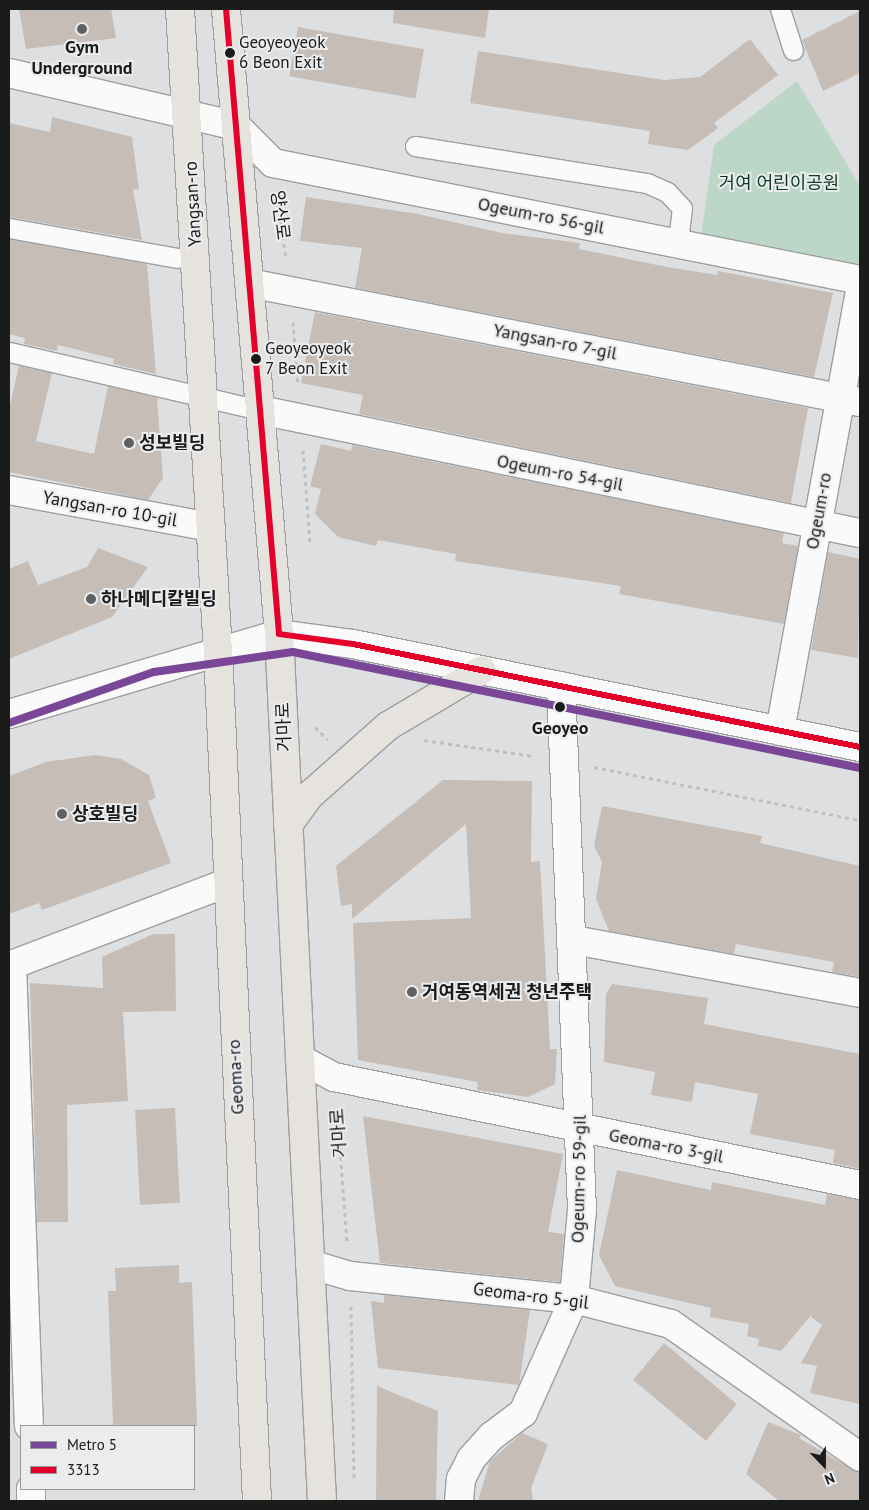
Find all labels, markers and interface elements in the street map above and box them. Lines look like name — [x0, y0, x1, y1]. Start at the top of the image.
marker: Gym Underground — [76, 23, 88, 35]
place label: Geoyeoyeok 6 Beon Exit — [239, 33, 325, 73]
place label: Gym Underground — [31, 37, 133, 80]
marker: Geoyeoyeok 6 Beon Exit — [225, 48, 235, 58]
street label: Yangsan-ro — [180, 161, 206, 247]
park label: 거여 어린이공원 — [719, 172, 839, 194]
street label: 양산로 — [266, 189, 294, 241]
street label: Ogeum-ro 56-gil — [476, 193, 606, 239]
street label: Yangsan-ro 7-gil — [491, 319, 619, 365]
place label: Geoyeoyeok 7 Beon Exit — [265, 339, 351, 379]
marker: Geoyeoyeok 7 Beon Exit — [251, 354, 261, 364]
place label: 성보빌딩 — [139, 432, 205, 454]
marker: 성보빌딩 — [123, 437, 135, 449]
street label: Ogeum-ro 54-gil — [495, 450, 625, 496]
street label: Ogeum-ro — [802, 471, 836, 551]
street label: Yangsan-ro 10-gil — [41, 487, 179, 531]
place label: 하나메디칼빌딩 — [101, 588, 217, 610]
marker: 하나메디칼빌딩 — [85, 593, 97, 605]
marker: Geoyeo — [551, 698, 569, 716]
street label: 거마로 — [272, 702, 296, 752]
place label: Geoyeo — [532, 717, 588, 739]
place label: 상호빌딩 — [72, 803, 138, 825]
marker: 상호빌딩 — [56, 808, 68, 820]
place label: 거여동역세권 청년주택 — [422, 981, 592, 1003]
marker: 거여동역세권 청년주택 — [406, 986, 418, 998]
street label: Geoma-ro — [223, 1039, 249, 1115]
street label: 거마로 — [326, 1107, 352, 1159]
street label: Ogeum-ro 59-gil — [567, 1115, 591, 1243]
street label: Geoma-ro 3-gil — [607, 1124, 725, 1168]
street label: Geoma-ro 5-gil — [472, 1278, 590, 1314]
legend — [20, 1425, 195, 1490]
text: Metro 5 — [67, 1435, 117, 1454]
north arrow — [799, 1440, 849, 1490]
text: 3313 — [67, 1460, 100, 1479]
text: N — [822, 1469, 837, 1489]

